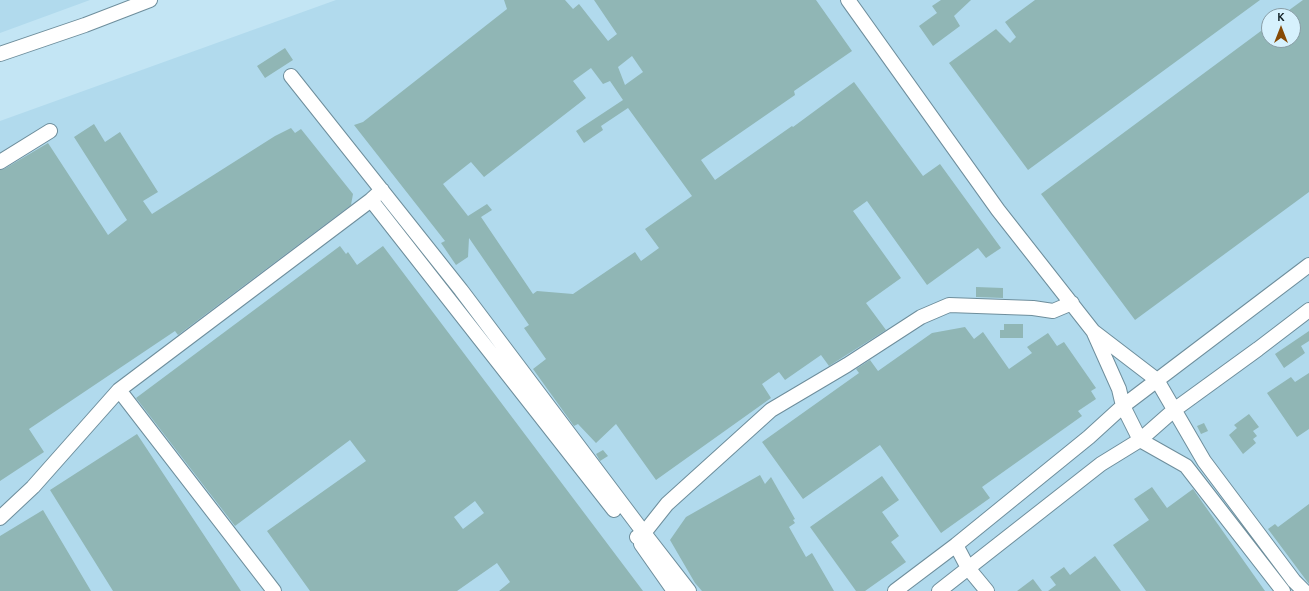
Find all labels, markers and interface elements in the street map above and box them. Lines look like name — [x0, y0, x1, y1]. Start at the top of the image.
north arrow — [1261, 8, 1301, 48]
text: K — [1277, 11, 1285, 23]

